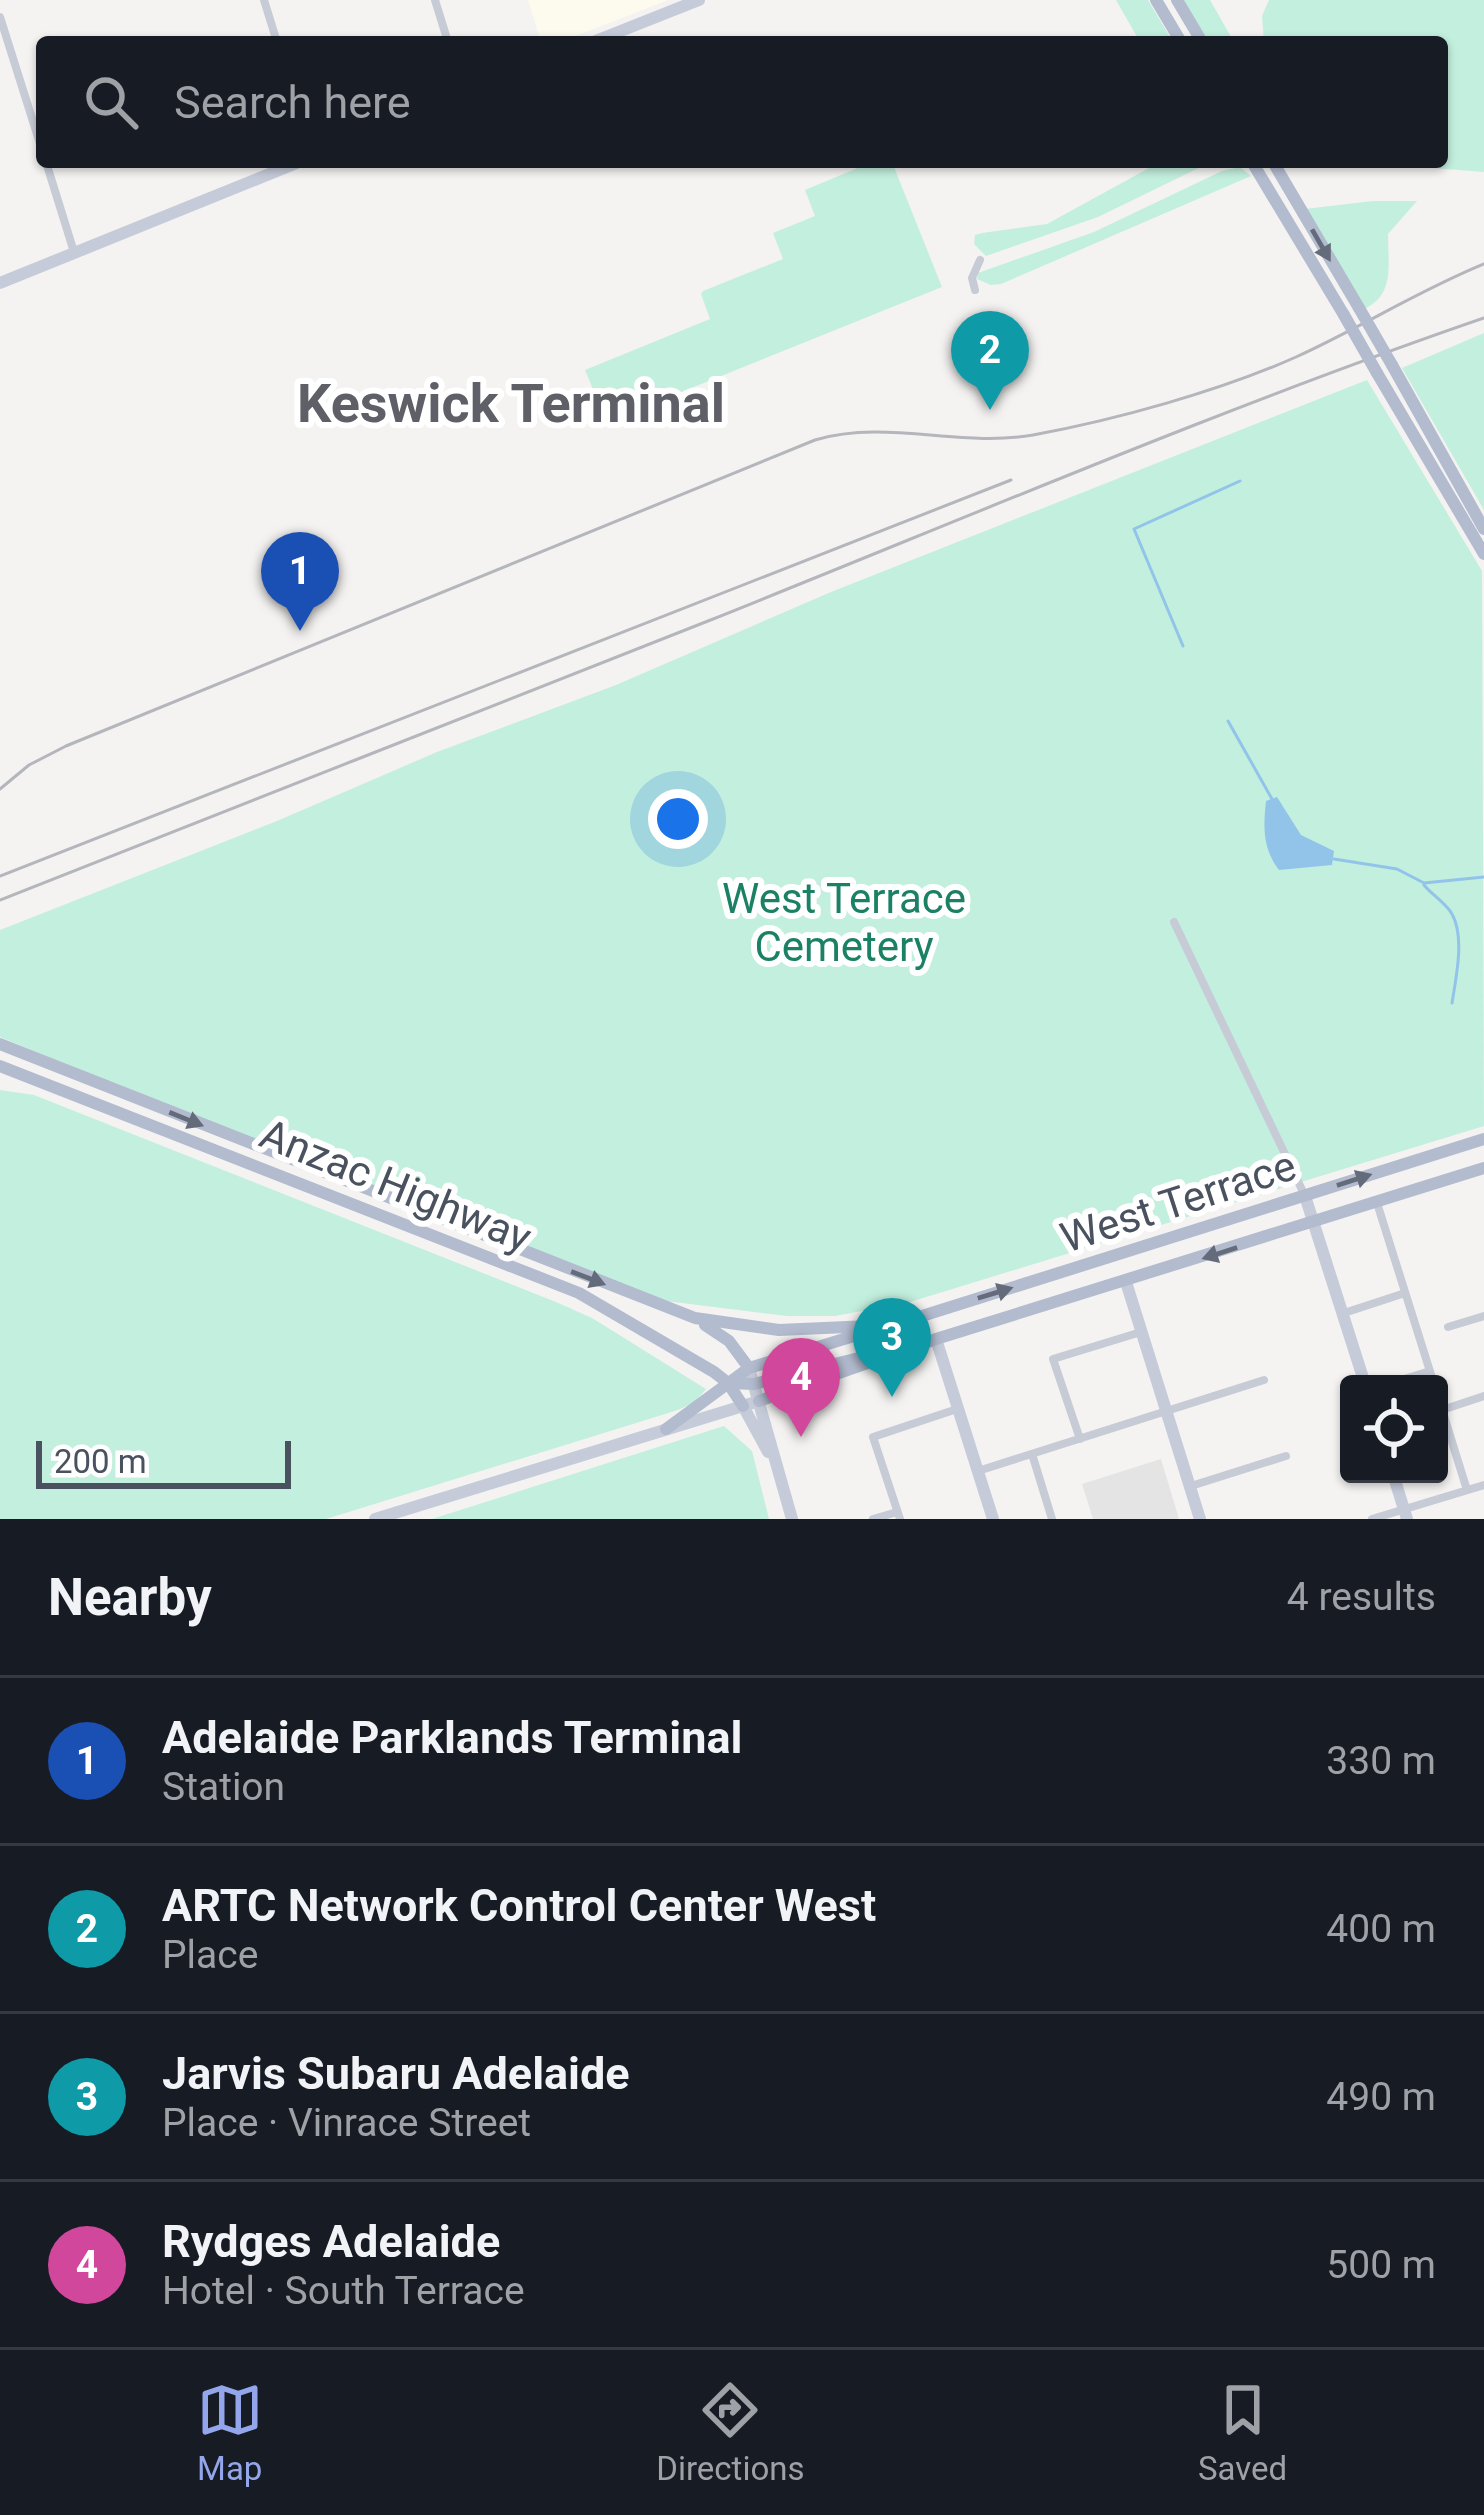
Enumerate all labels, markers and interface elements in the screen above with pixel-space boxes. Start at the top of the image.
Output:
search box [36,36,1448,168]
icon: search [78,69,144,135]
text: Search here [174,76,411,129]
one-way arrow [1310,228,1331,262]
pin: 2 [951,311,1029,410]
district label: Keswick Terminal [297,372,725,435]
pin: 1 [261,532,339,631]
your location [648,789,708,849]
park label: West Terrace Cemetery [722,874,966,971]
street label: Anzac Highway [253,1109,538,1262]
one-way arrow [169,1110,205,1129]
street label: West Terrace [1055,1140,1302,1262]
one-way arrow [1336,1170,1372,1189]
one-way arrow [1201,1244,1238,1263]
one-way arrow [571,1269,607,1288]
one-way arrow [977,1283,1014,1301]
pin: 3 [853,1298,931,1397]
pin: 4 [762,1338,840,1437]
map controls [1340,1375,1448,1483]
button: locate [1340,1375,1448,1483]
scale bar [36,1435,291,1488]
text: 200 m [54,1442,147,1481]
text: Nearby [48,1568,212,1627]
text: 4 results [1287,1574,1436,1620]
text: Adelaide Parklands Terminal [162,1711,742,1764]
text: 1 [76,1738,98,1784]
text: 330 m [1326,1738,1436,1784]
text: Station [162,1764,285,1810]
text: ARTC Network Control Center West [162,1879,876,1932]
text: 2 [76,1906,98,1952]
text: 400 m [1326,1906,1436,1952]
text: Place [162,1932,258,1978]
text: Jarvis Subaru Adelaide [162,2047,630,2100]
text: 3 [76,2074,98,2120]
text: 490 m [1326,2074,1436,2120]
text: Place · Vinrace Street [162,2100,531,2146]
text: Rydges Adelaide [162,2215,500,2268]
text: 4 [76,2242,98,2288]
text: 500 m [1326,2242,1436,2288]
text: Hotel · South Terrace [162,2268,525,2314]
tab: Map [197,2377,263,2488]
tab: Directions [656,2377,805,2488]
tab: Saved [1198,2377,1287,2488]

